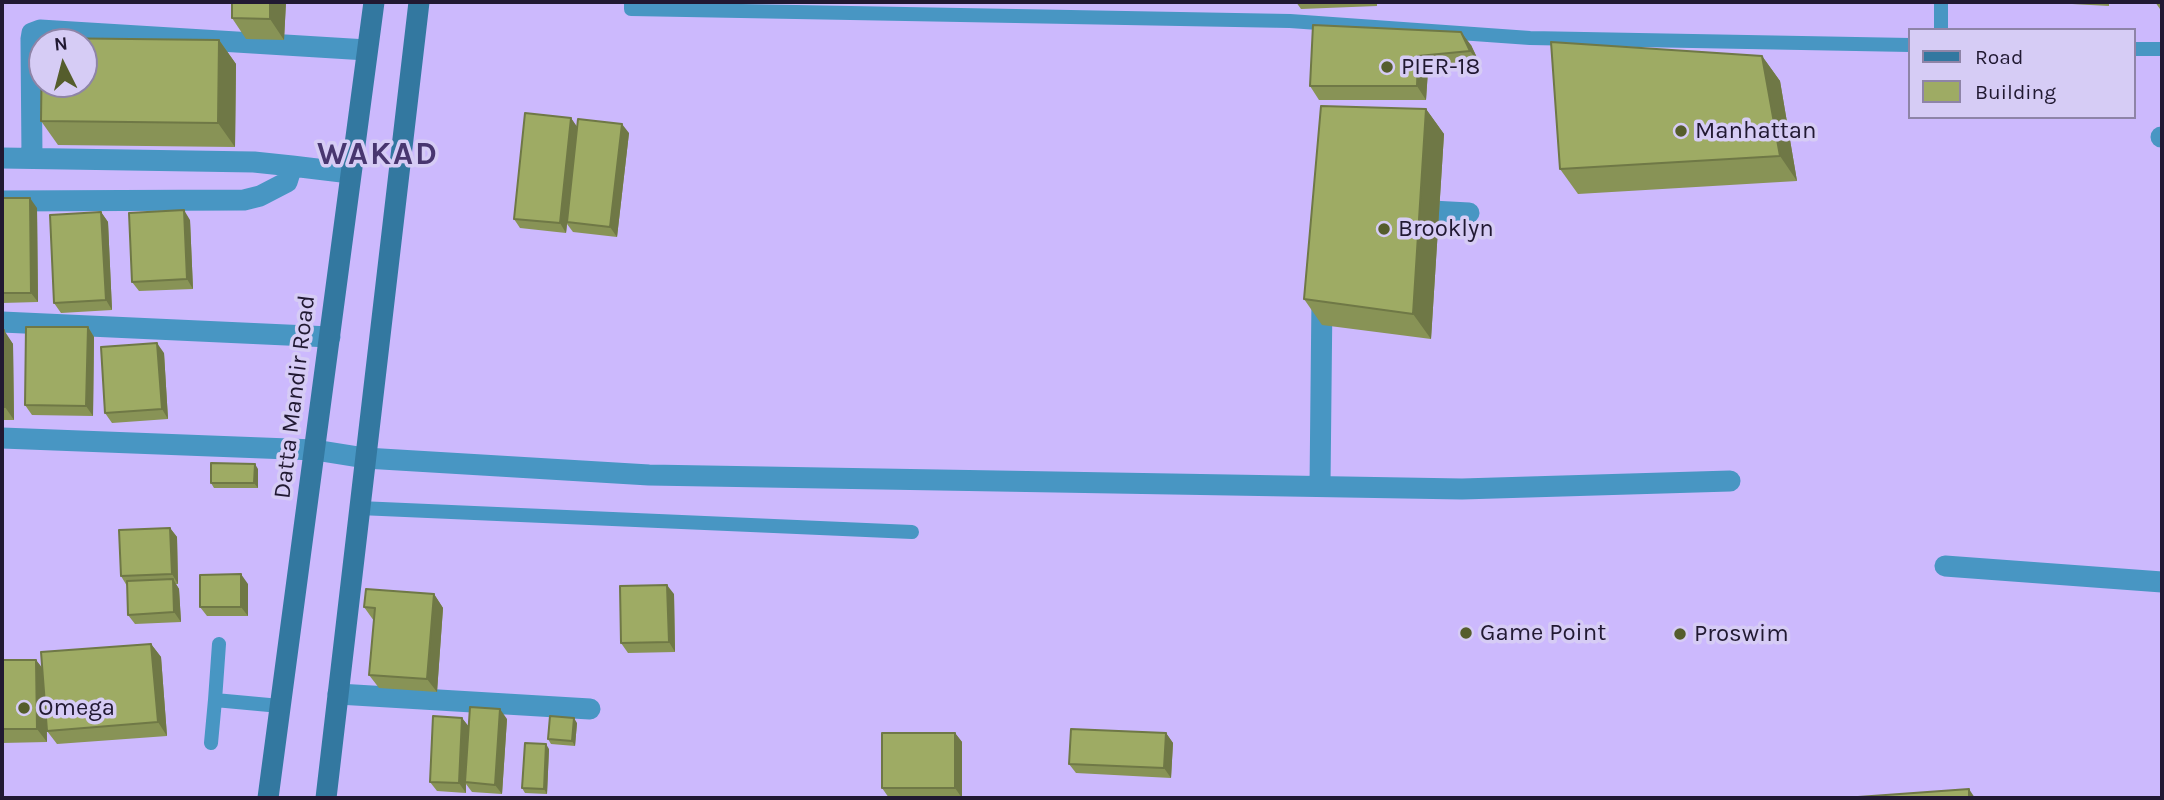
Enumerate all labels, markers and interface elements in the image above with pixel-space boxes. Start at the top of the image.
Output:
north arrow [28,28,98,98]
legend [1909,28,2136,119]
text: N [53,32,69,56]
text: Road [1975,45,2023,69]
place label: PIER-18 [1401,53,1480,81]
marker: PIER-18 [1379,59,1395,75]
text: Building [1975,80,2056,104]
place label: Manhattan [1695,117,1816,145]
marker: Manhattan [1673,123,1689,139]
district label: WAKAD [318,136,438,174]
place label: Brooklyn [1398,215,1494,243]
marker: Brooklyn [1376,221,1392,237]
street label: Datta Mandir Road [268,293,322,501]
place label: Game Point [1480,619,1606,647]
place label: Proswim [1694,620,1789,648]
marker: Game Point [1458,625,1474,641]
marker: Proswim [1672,626,1688,642]
place label: Omega [38,694,115,722]
marker: Omega [16,700,32,716]

